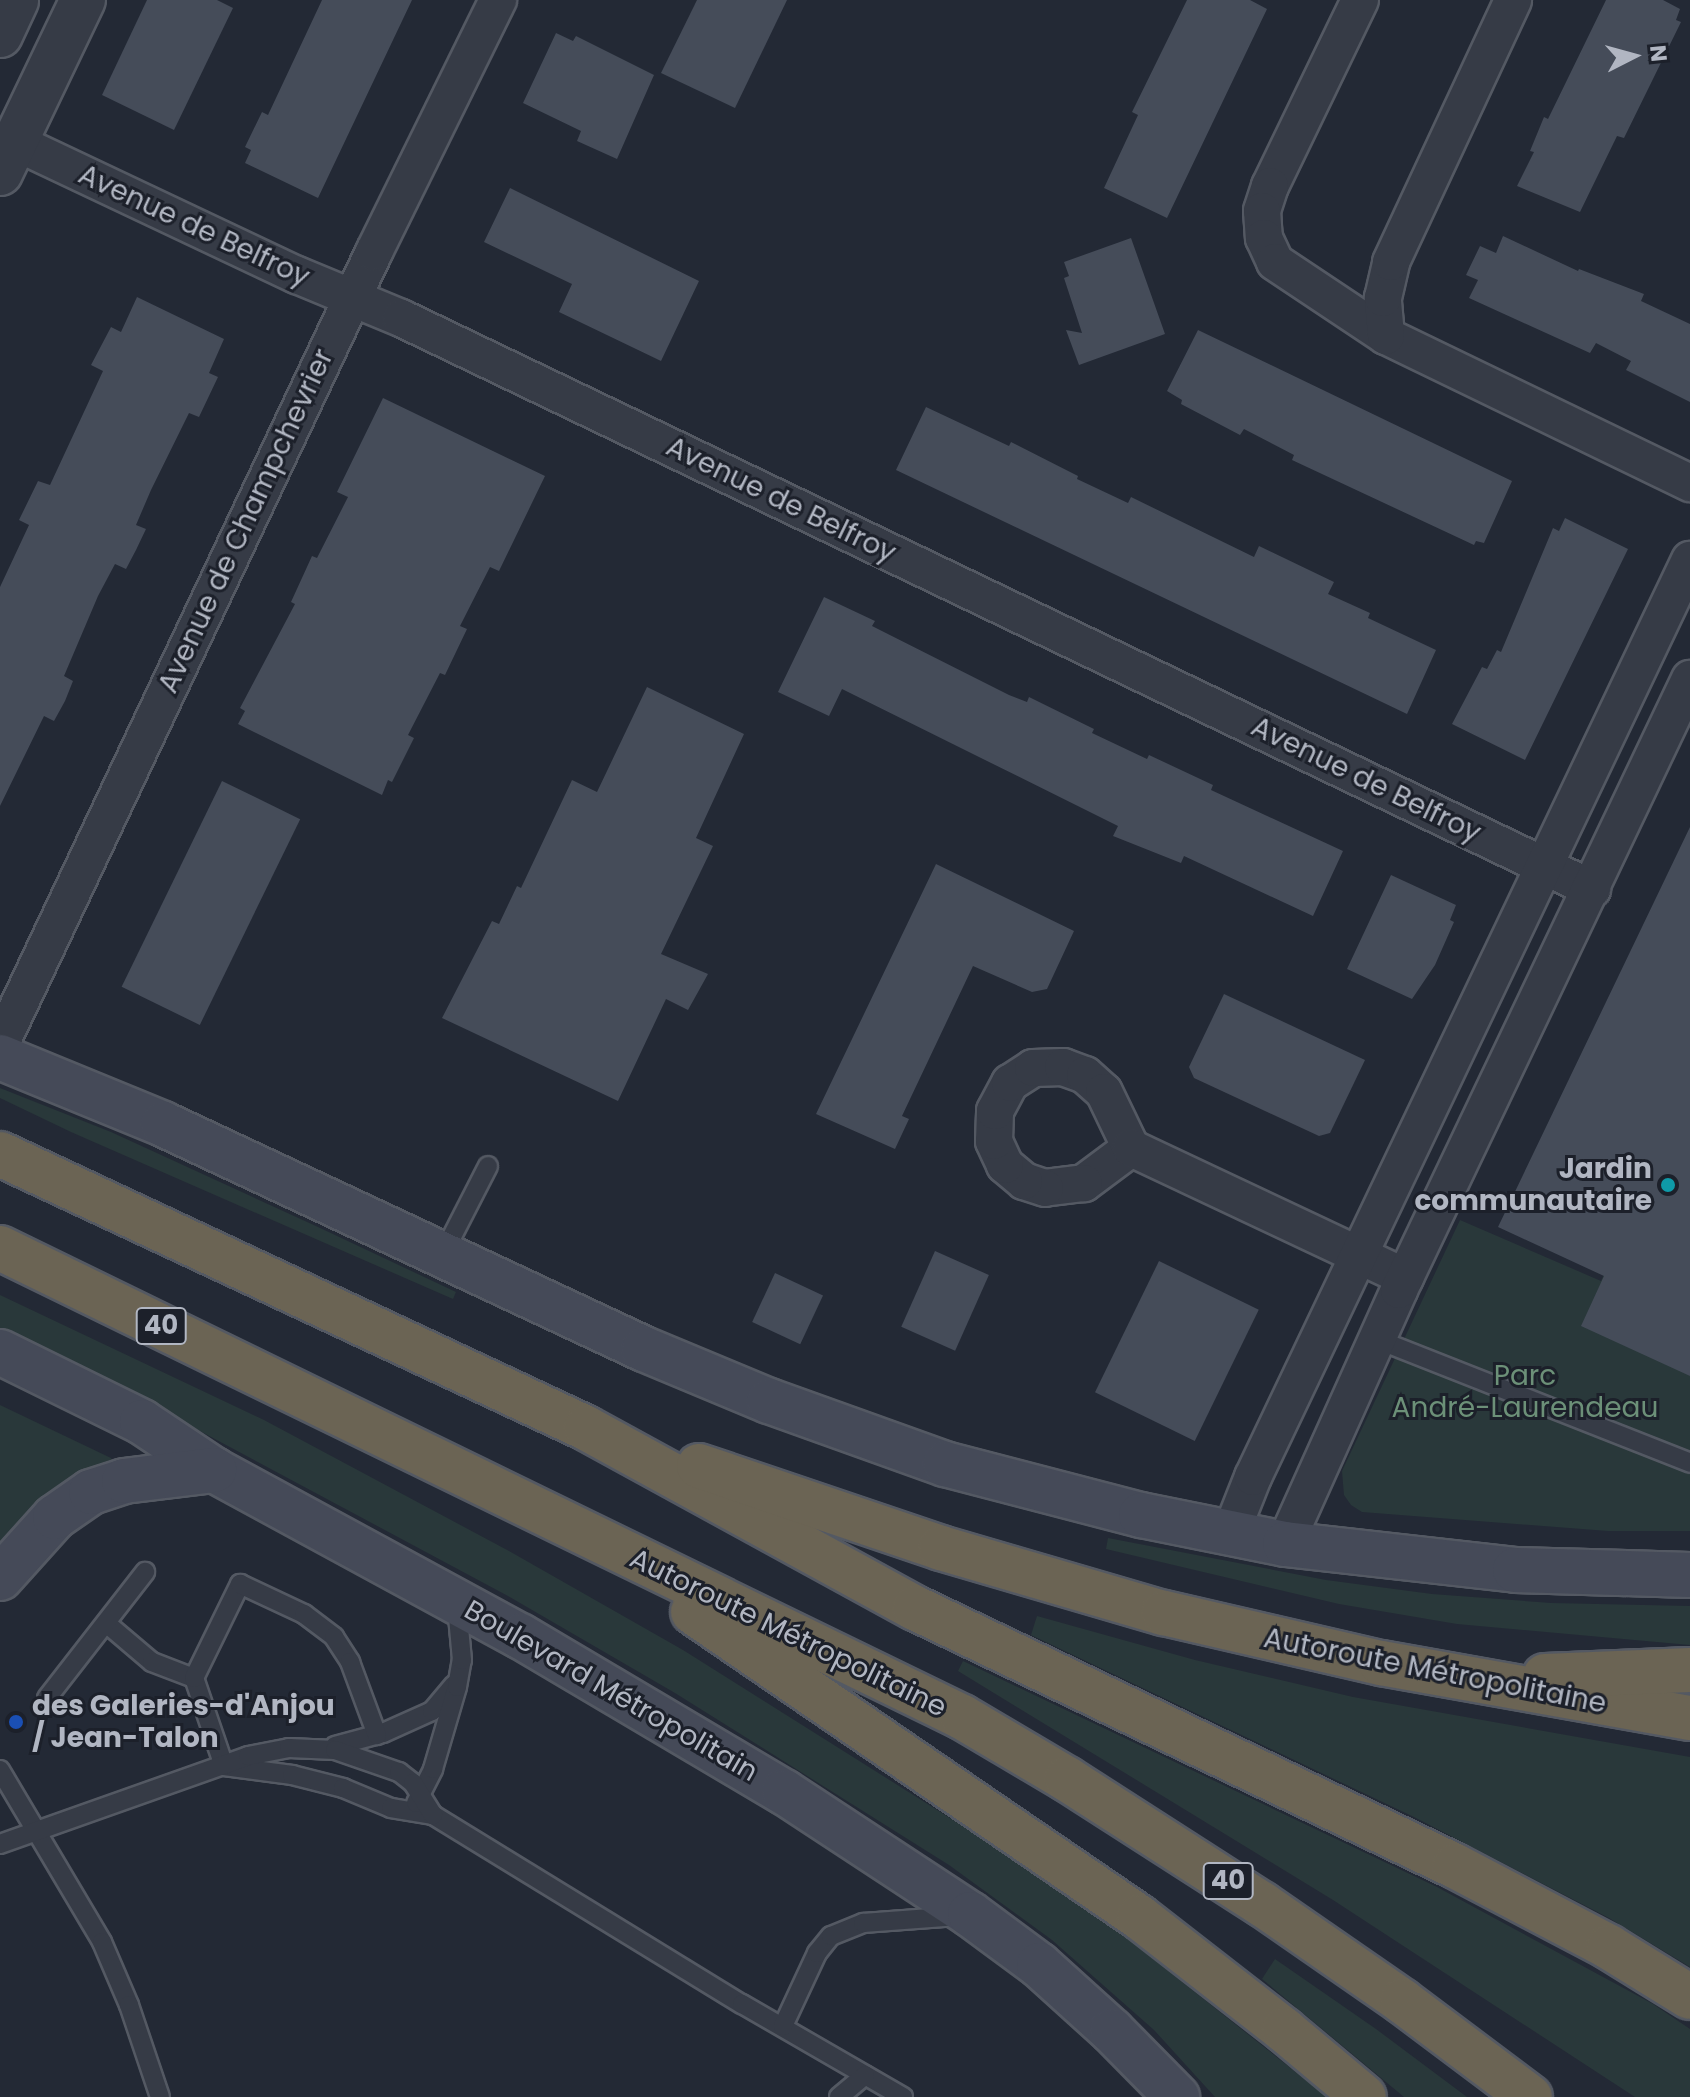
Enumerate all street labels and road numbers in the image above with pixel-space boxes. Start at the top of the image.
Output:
street label: Avenue de Belfroy [73,158,315,294]
street label: Avenue de Champchevrier [151,344,341,698]
street label: Avenue de Belfroy [661,430,901,570]
street label: Avenue de Belfroy [1246,710,1486,850]
road number: 40 [135,1304,187,1348]
street label: Autoroute Métropolitaine [624,1542,952,1724]
street label: Boulevard Métropolitain [458,1593,764,1789]
street label: Autoroute Métropolitaine [1261,1621,1609,1721]
road number: 40 [1202,1859,1254,1903]

